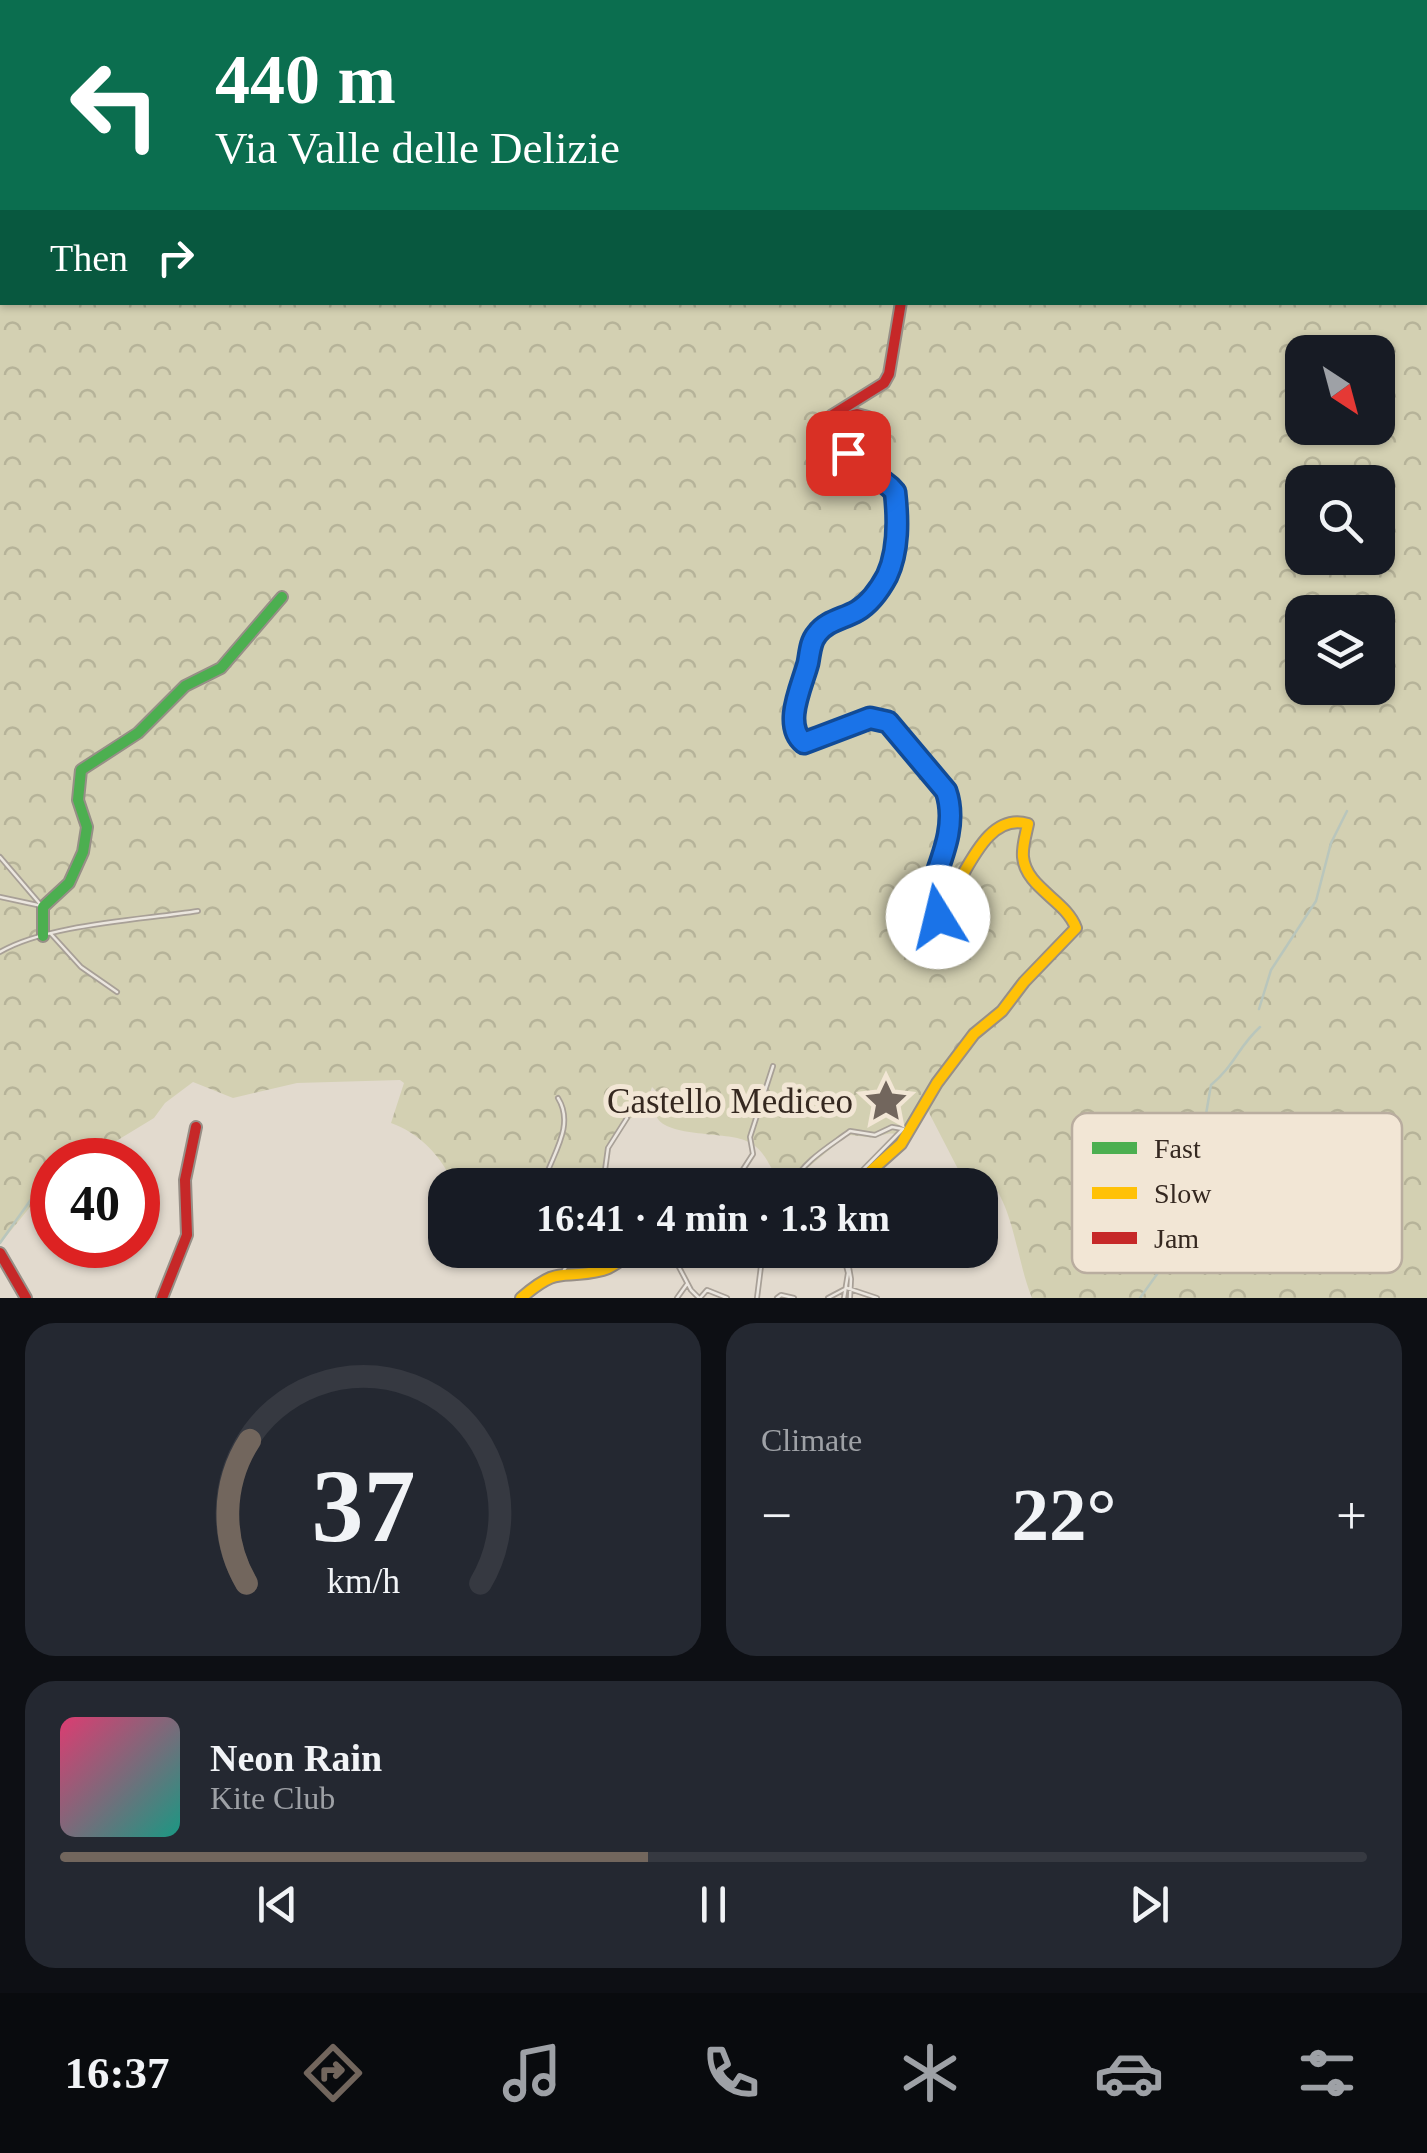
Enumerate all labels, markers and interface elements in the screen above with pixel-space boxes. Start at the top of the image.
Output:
icon: left [50,40,180,170]
text: 440 m [215,41,396,118]
text: Via Valle delle Delizie [215,123,620,173]
icon: right [148,230,203,285]
text: Then [50,237,128,279]
north arrow [1285,335,1395,445]
map controls [1285,335,1395,705]
pin [806,411,891,496]
icon: arrive [821,426,876,481]
button: search [1285,465,1395,575]
button: layers [1285,595,1395,705]
position arrow [886,865,990,969]
place icon: Castello Mediceo [862,1077,910,1125]
place label: Castello Mediceo [607,1082,853,1121]
legend [1072,1113,1402,1273]
text: Fast [1154,1133,1201,1164]
speed limit sign: 40 [30,1138,160,1268]
text: Slow [1154,1178,1212,1209]
text: 16:41 · 4 min · 1.3 km [536,1197,890,1239]
text: Jam [1154,1223,1199,1254]
text: Climate [761,1422,862,1458]
text: 37 [311,1448,415,1563]
text: 22° [1012,1473,1117,1556]
text: − [761,1485,792,1546]
text: + [1336,1485,1367,1546]
text: km/h [326,1561,400,1601]
text: Neon Rain [210,1737,382,1779]
text: Kite Club [210,1780,335,1816]
icon: previous [250,1877,305,1932]
icon: pause [686,1877,741,1932]
icon: next [1122,1877,1177,1932]
icon: directions [298,2038,368,2108]
icon: music [497,2038,567,2108]
icon: phone [696,2038,766,2108]
icon: climate [895,2038,965,2108]
icon: car [1094,2038,1164,2108]
icon: filters [1292,2038,1362,2108]
text: 16:37 [64,2048,169,2098]

